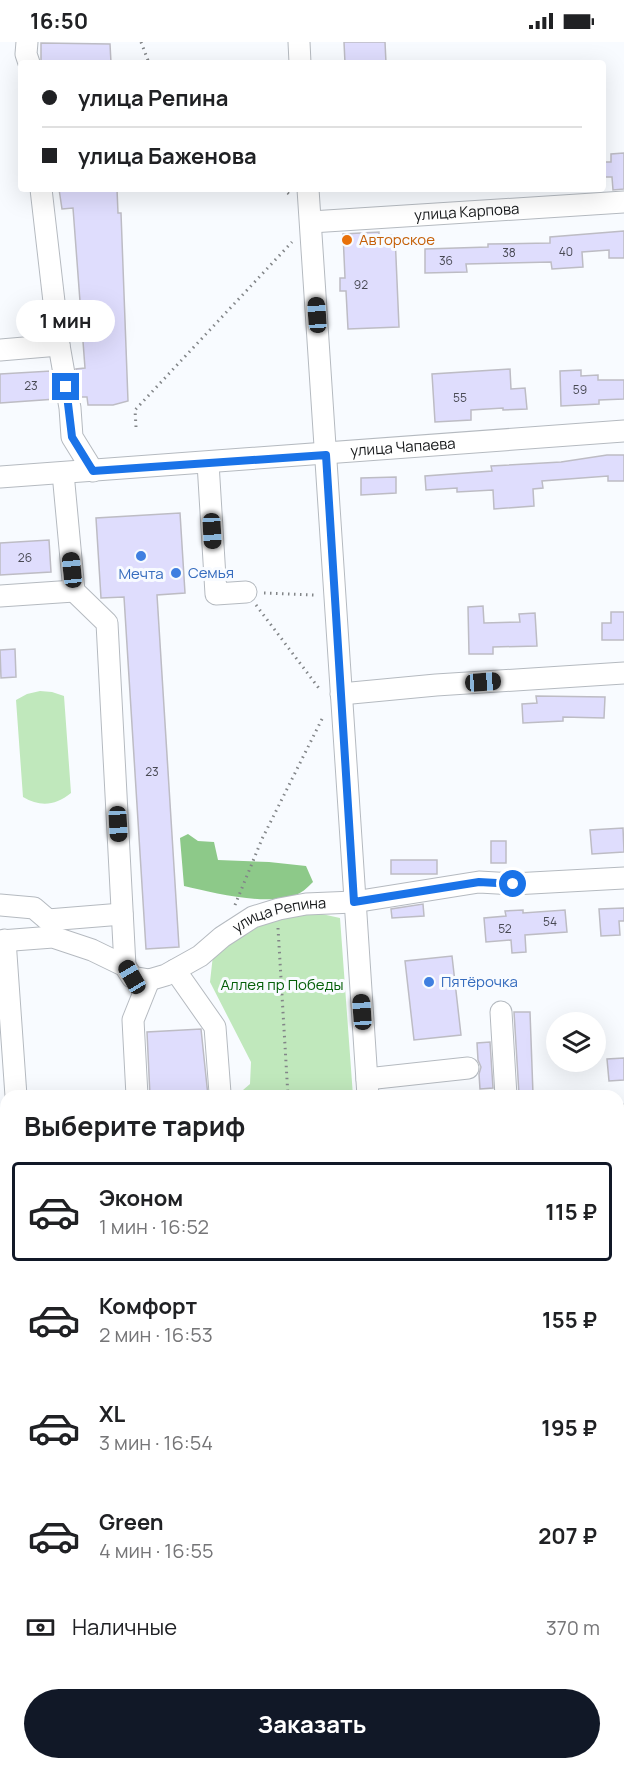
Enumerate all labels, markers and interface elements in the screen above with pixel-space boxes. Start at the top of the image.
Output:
text: 16:50 [30,6,88,36]
text: улица Репина [78,83,228,113]
text: улица Баженова [78,141,257,171]
street label: улица Карпова [413,198,520,225]
place label: Авторское [359,229,435,250]
marker: Авторское [340,233,354,247]
house number: 40 [559,243,573,260]
house number: 38 [502,244,516,261]
house number: 36 [439,252,453,269]
house number: 92 [354,276,368,293]
car [307,296,327,334]
callout: 1 мин [16,300,116,342]
text: 1 мин [40,307,91,334]
route end [52,373,79,400]
house number: 23 [24,377,38,394]
house number: 59 [573,381,587,398]
house number: 55 [453,389,467,406]
street label: улица Чапаева [349,432,456,461]
car [202,513,222,549]
house number: 26 [18,549,32,566]
marker: Мечта [134,549,148,563]
car [61,551,83,589]
place label: Семья [188,562,234,583]
place label: Мечта [118,563,164,584]
marker: Семья [169,566,183,580]
car [464,672,502,692]
house number: 23 [145,763,159,780]
car [108,806,128,842]
route start [499,870,526,897]
street label: улица Репина [228,892,327,938]
house number: 54 [543,913,557,930]
house number: 52 [498,920,512,937]
car [115,957,149,997]
place label: Пятёрочка [441,971,518,992]
park label: Аллея пр Победы [221,974,343,995]
marker: Пятёрочка [422,975,436,989]
car [352,993,372,1031]
map controls [546,1012,606,1072]
button: layers [546,1012,606,1072]
text: Выберите тариф [24,1107,245,1144]
text: Эконом [99,1183,183,1213]
icon: car [27,1185,81,1239]
text: 115 ₽ [545,1197,597,1227]
text: 1 мин · 16:52 [99,1213,209,1240]
text: Комфорт [99,1291,197,1321]
icon: car [27,1293,81,1347]
text: 155 ₽ [542,1305,597,1335]
text: 2 мин · 16:53 [99,1321,213,1348]
text: XL [99,1399,125,1429]
icon: car [27,1401,81,1455]
text: 195 ₽ [541,1413,597,1443]
text: 3 мин · 16:54 [99,1429,213,1456]
text: Green [99,1507,164,1537]
icon: car [27,1509,81,1563]
text: 207 ₽ [538,1521,597,1551]
text: 4 мин · 16:55 [99,1537,214,1564]
icon: cash [24,1611,57,1644]
text: Наличные [72,1612,177,1642]
text: 370 m [546,1614,600,1641]
button: Заказать [24,1689,600,1758]

